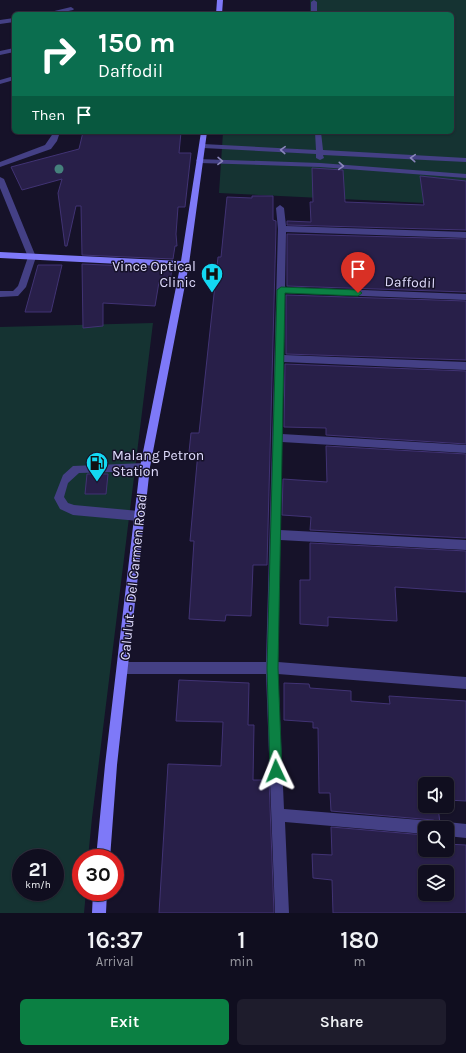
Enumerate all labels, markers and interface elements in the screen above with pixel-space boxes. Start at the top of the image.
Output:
text: 150 m [98,26,176,59]
icon: right [32,28,84,80]
text: Daffodil [98,60,163,82]
icon: arrive [73,104,95,126]
text: Then [32,106,65,124]
one-way arrow [280,145,286,154]
one-way arrow [410,154,416,163]
one-way arrow [217,157,223,165]
one-way arrow [338,162,344,171]
pin [341,252,375,293]
place label: Vince Optical Clinic [112,258,196,291]
icon: arrive [347,258,369,280]
hospital icon: Vince Optical Clinic [199,261,225,294]
street label: Daffodil [384,273,436,292]
place label: Malang Petron Station [112,447,204,480]
fuel station icon: Malang Petron Station [84,450,110,483]
street label: Calulut - Del Carmen Road [116,493,151,661]
position arrow [255,750,297,792]
map controls [418,777,454,901]
button: sound [418,777,454,813]
button: search [418,821,454,857]
speed limit sign: 30 [72,849,124,901]
text: 21 [28,858,48,881]
button: layers [418,865,454,901]
text: km/h [25,879,51,891]
text: 16:37 [87,926,142,954]
text: 1 [237,926,246,954]
text: 180 [340,926,379,954]
text: Arrival [96,954,134,969]
text: min [229,954,253,969]
text: m [354,954,366,969]
button: Exit [20,999,229,1045]
button: Share [237,999,446,1045]

